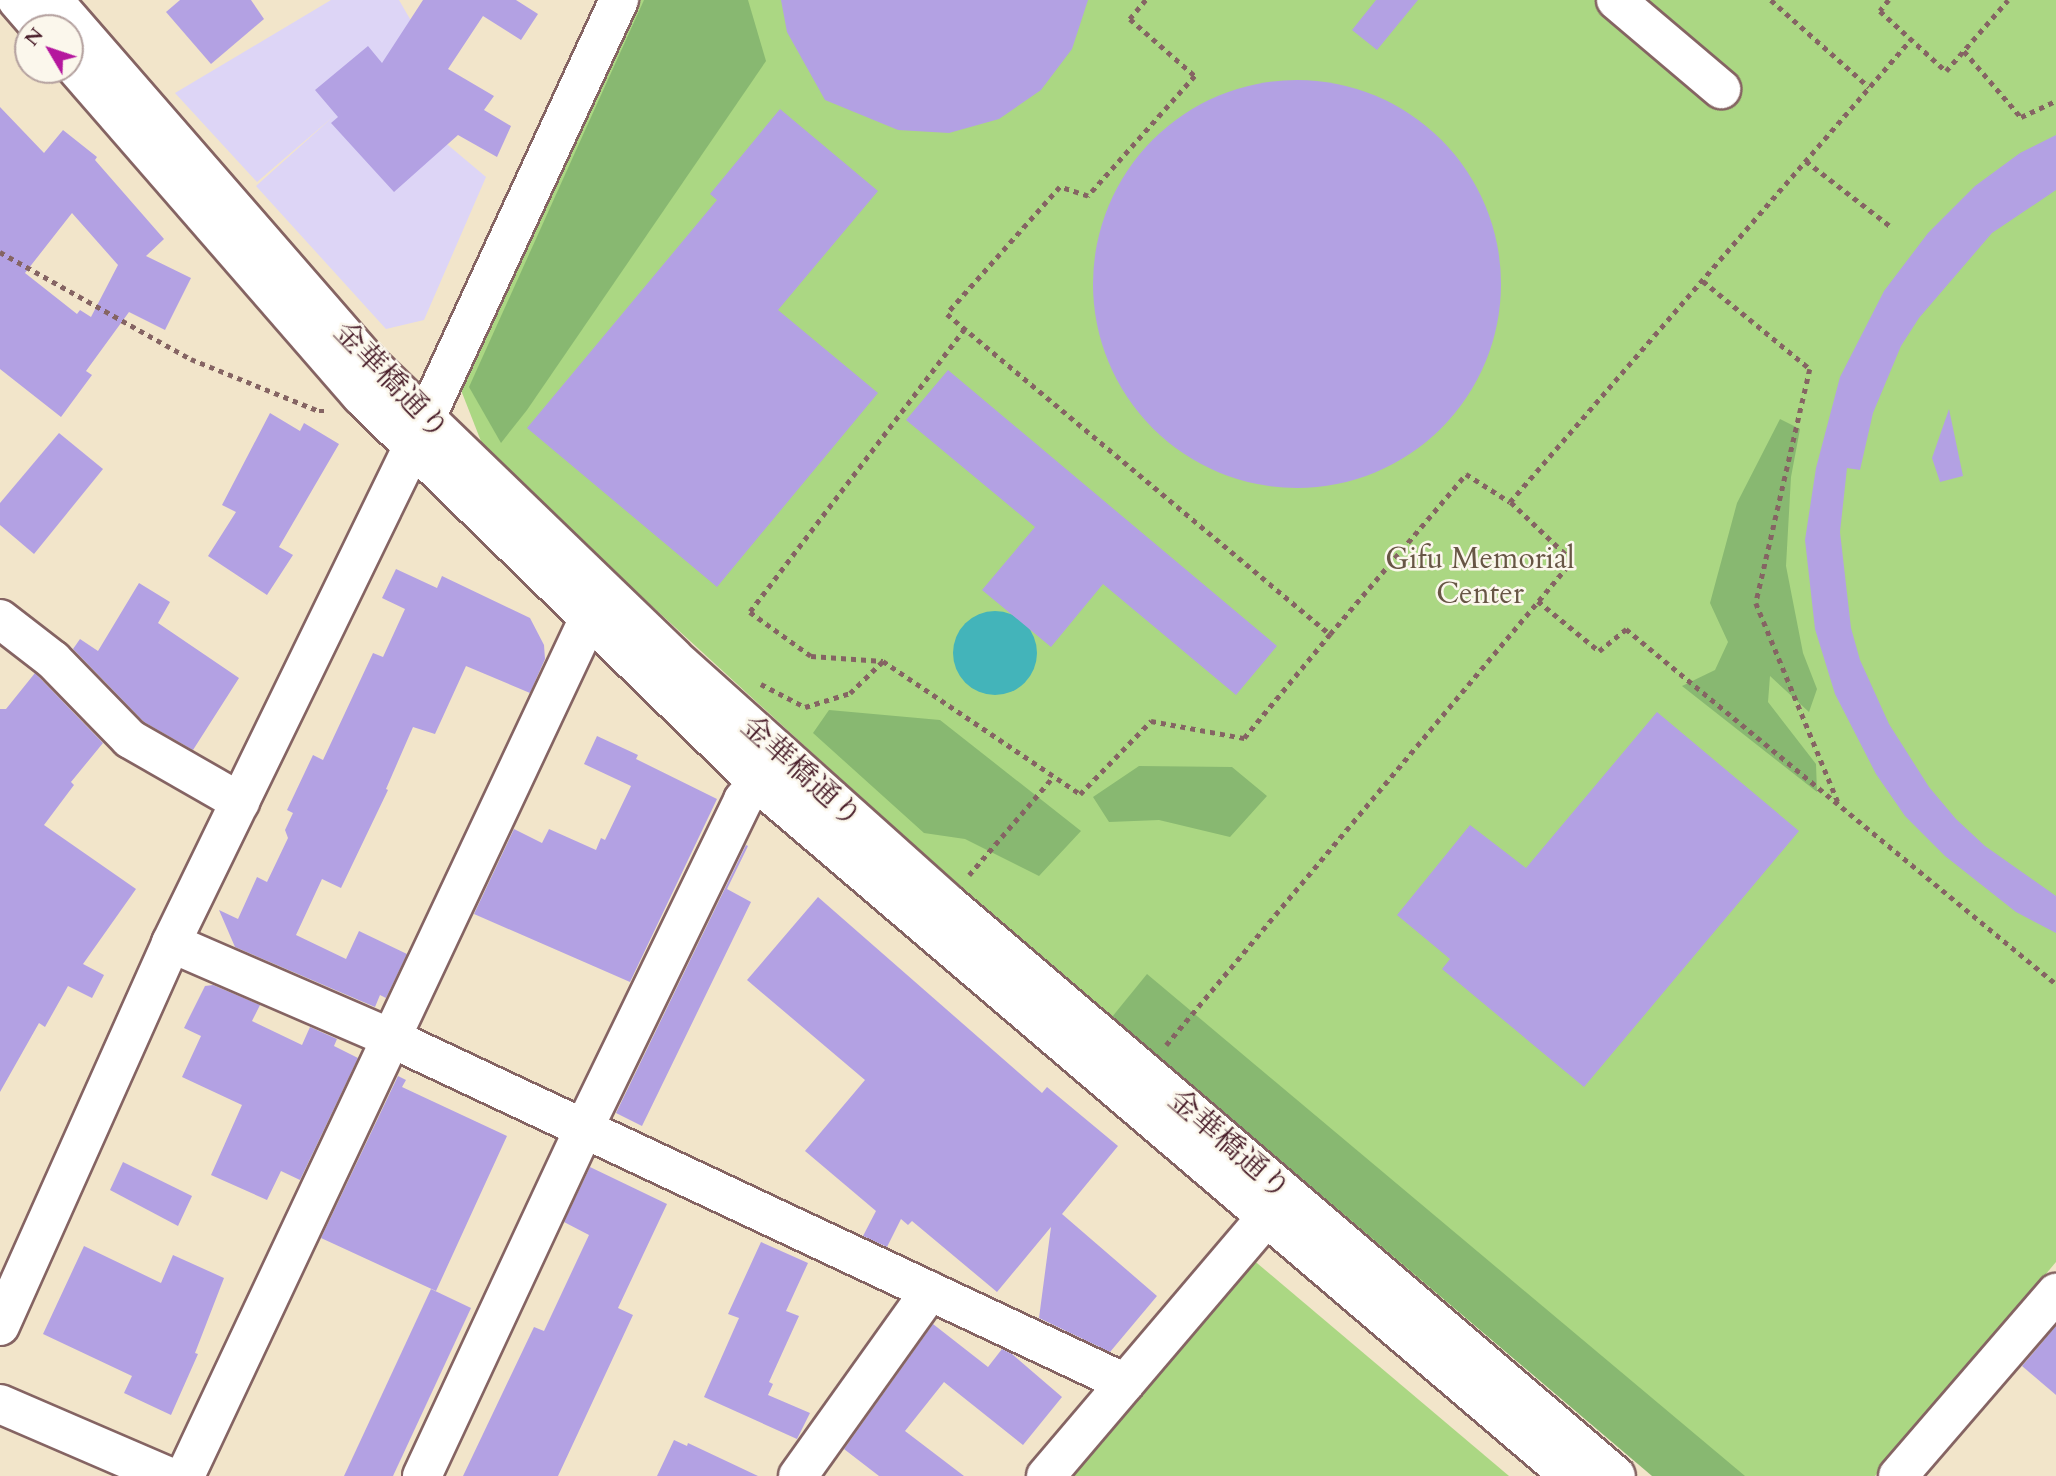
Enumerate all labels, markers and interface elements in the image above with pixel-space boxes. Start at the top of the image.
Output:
north arrow [14,14,84,84]
text: N [19,22,50,52]
street label: 金華橋通り [326,315,456,447]
park label: Gifu Memorial Center [1385,541,1575,612]
street label: 金華橋通り [733,708,869,836]
street label: 金華橋通り [1161,1082,1297,1208]

